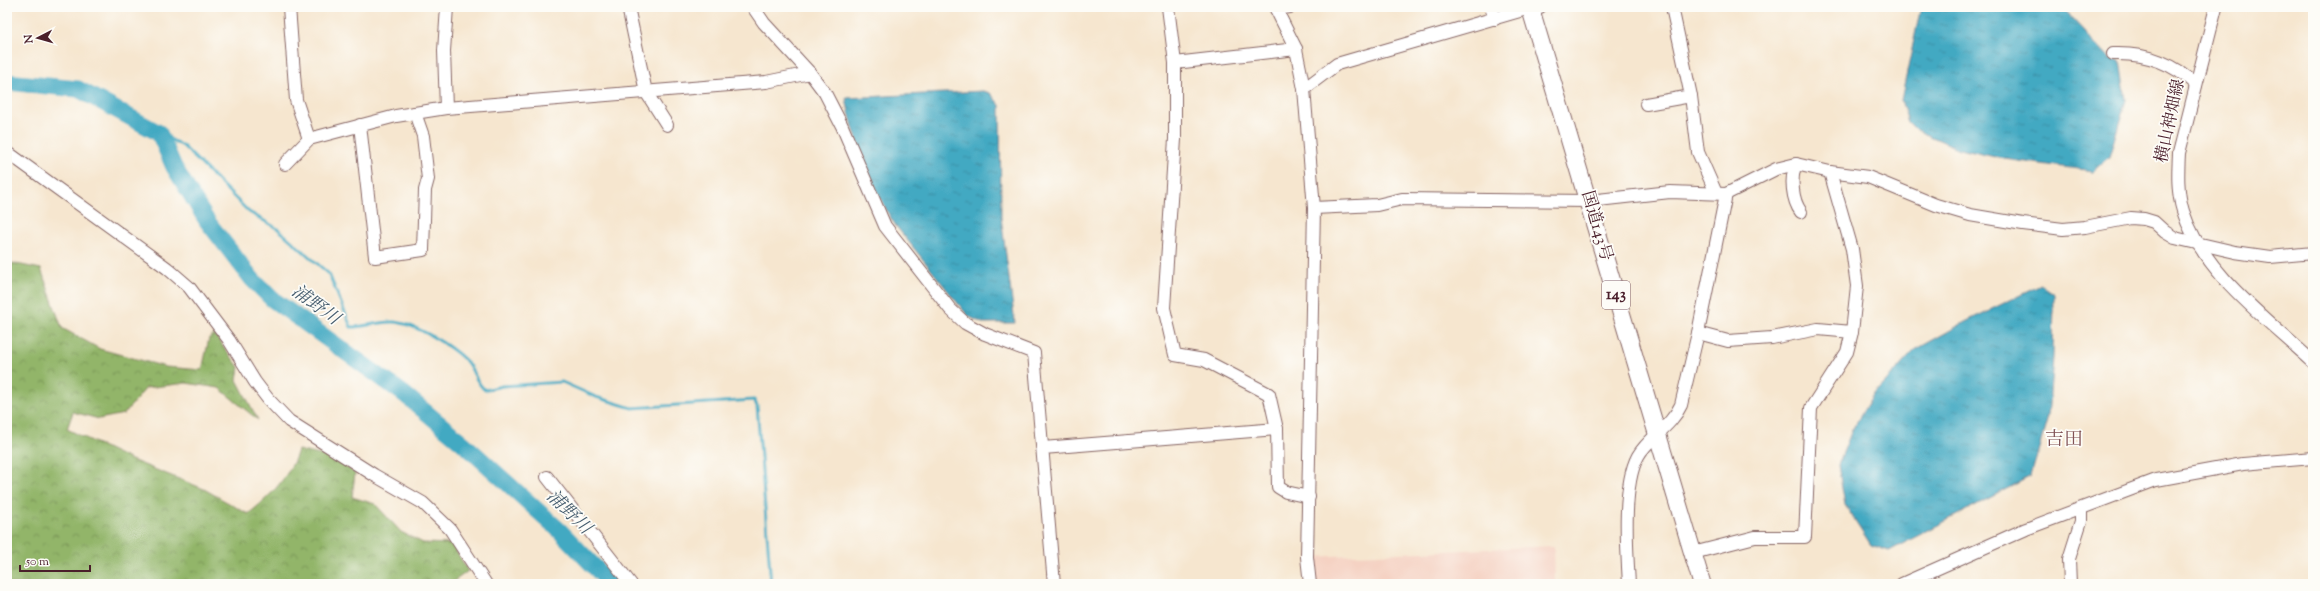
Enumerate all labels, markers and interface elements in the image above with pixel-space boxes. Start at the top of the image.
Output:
north arrow [18,18,58,58]
text: N [21,34,38,45]
street label: 横山神畑線 [2150,77,2192,165]
street label: 国道143号 [1575,188,1617,264]
water label: 浦野川 [286,280,346,334]
road number: 143 [1602,281,1630,309]
district label: 吉田 [2045,427,2083,454]
water label: 浦野川 [540,485,598,542]
scale bar [20,547,90,573]
text: 50 m [25,553,49,571]

